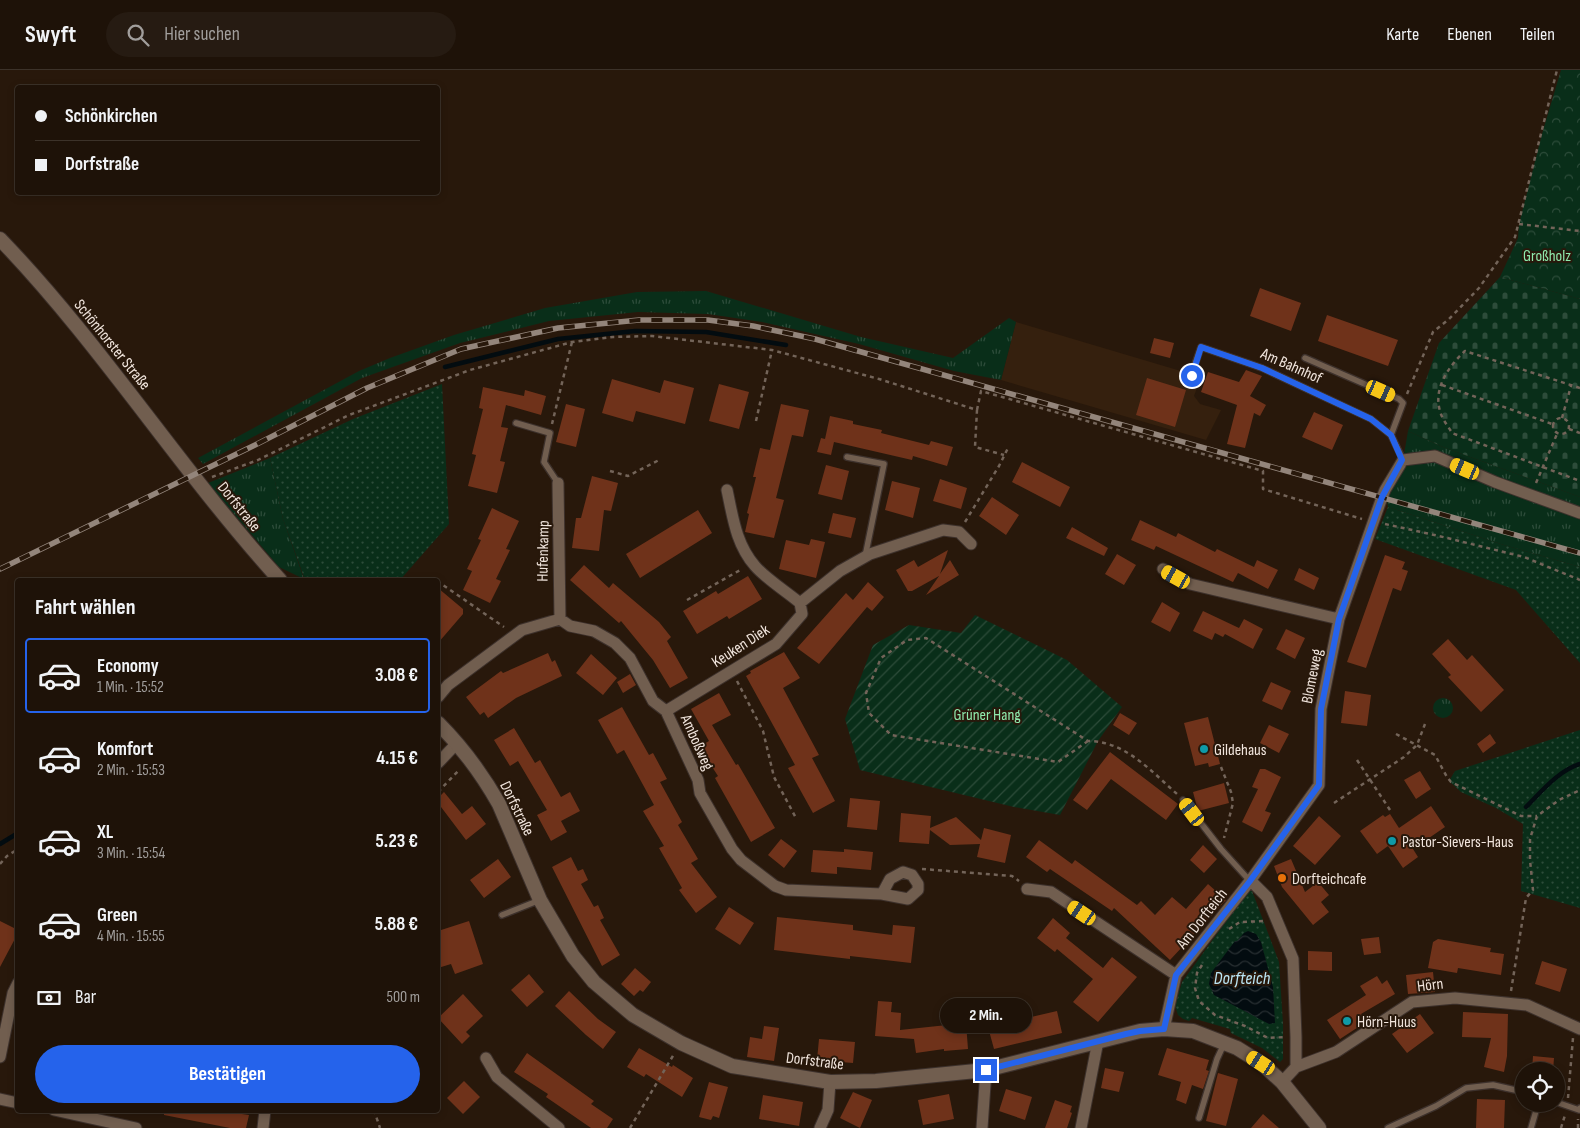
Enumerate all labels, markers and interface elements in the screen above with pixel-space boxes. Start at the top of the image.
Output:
search box [106,12,456,57]
text: Swyft [25,20,76,49]
icon: search [124,21,152,49]
text: Hier suchen [164,23,240,46]
text: Karte [1386,24,1419,45]
text: Ebenen [1447,24,1492,45]
text: Teilen [1520,24,1555,45]
text: Schönkirchen [65,105,157,128]
text: Dorfstraße [65,153,139,176]
park label: Großholz [1523,247,1571,266]
street label: Schönhorster Straße [70,296,154,394]
street label: Am Bahnhof [1257,344,1325,388]
route start [1181,365,1203,387]
car [1364,378,1397,404]
car [1448,456,1481,482]
street label: Dorfstraße [213,478,265,536]
street label: Hufenkamp [533,520,554,582]
car [1159,563,1192,591]
text: Fahrt wählen [35,594,136,621]
street label: Keuken Diek [708,621,773,672]
street label: Blomeweg [1298,647,1327,705]
icon: car [37,653,82,698]
text: Economy [97,655,159,678]
text: 3.08 € [375,664,418,687]
text: 1 Min. · 15:52 [97,678,164,697]
park label: Grüner Hang [953,706,1021,725]
street label: Amboßweg [676,711,717,773]
icon: car [37,736,82,781]
text: Komfort [97,738,153,761]
place label: Gildehaus [1214,741,1267,760]
marker: Gildehaus [1198,743,1210,755]
text: 4.15 € [376,747,418,770]
text: 2 Min. · 15:53 [97,761,165,780]
street label: Dorfstraße [495,778,538,839]
car [1176,796,1207,828]
icon: car [37,819,82,864]
text: XL [97,821,113,844]
text: 5.23 € [375,830,418,853]
place label: Pastor-Sievers-Haus [1402,833,1514,852]
marker: Pastor-Sievers-Haus [1386,835,1398,847]
text: 3 Min. · 15:54 [97,844,165,863]
place label: Dorfteichcafe [1292,870,1366,889]
marker: Dorfteichcafe [1276,872,1288,884]
street label: Am Dorfteich [1172,885,1232,954]
car [1065,898,1098,928]
icon: car [37,902,82,947]
text: Green [97,904,137,927]
text: 5.88 € [375,913,418,936]
text: 4 Min. · 15:55 [97,927,165,946]
water label: Dorfteich [1214,968,1271,989]
street label: Hörn [1416,974,1444,997]
icon: cash [35,984,63,1012]
text: Bar [75,986,96,1009]
text: 500 m [386,988,420,1007]
callout: 2 Min. [940,998,1032,1032]
text: 2 Min. [969,1006,1003,1025]
place label: Hörn-Huus [1357,1013,1417,1032]
marker: Hörn-Huus [1341,1015,1353,1027]
button: Bestätigen [35,1045,420,1103]
street label: Dorfstraße [785,1049,845,1074]
car [1244,1049,1277,1077]
route end [975,1059,997,1081]
map controls [1515,1062,1565,1112]
button: locate [1515,1062,1565,1112]

